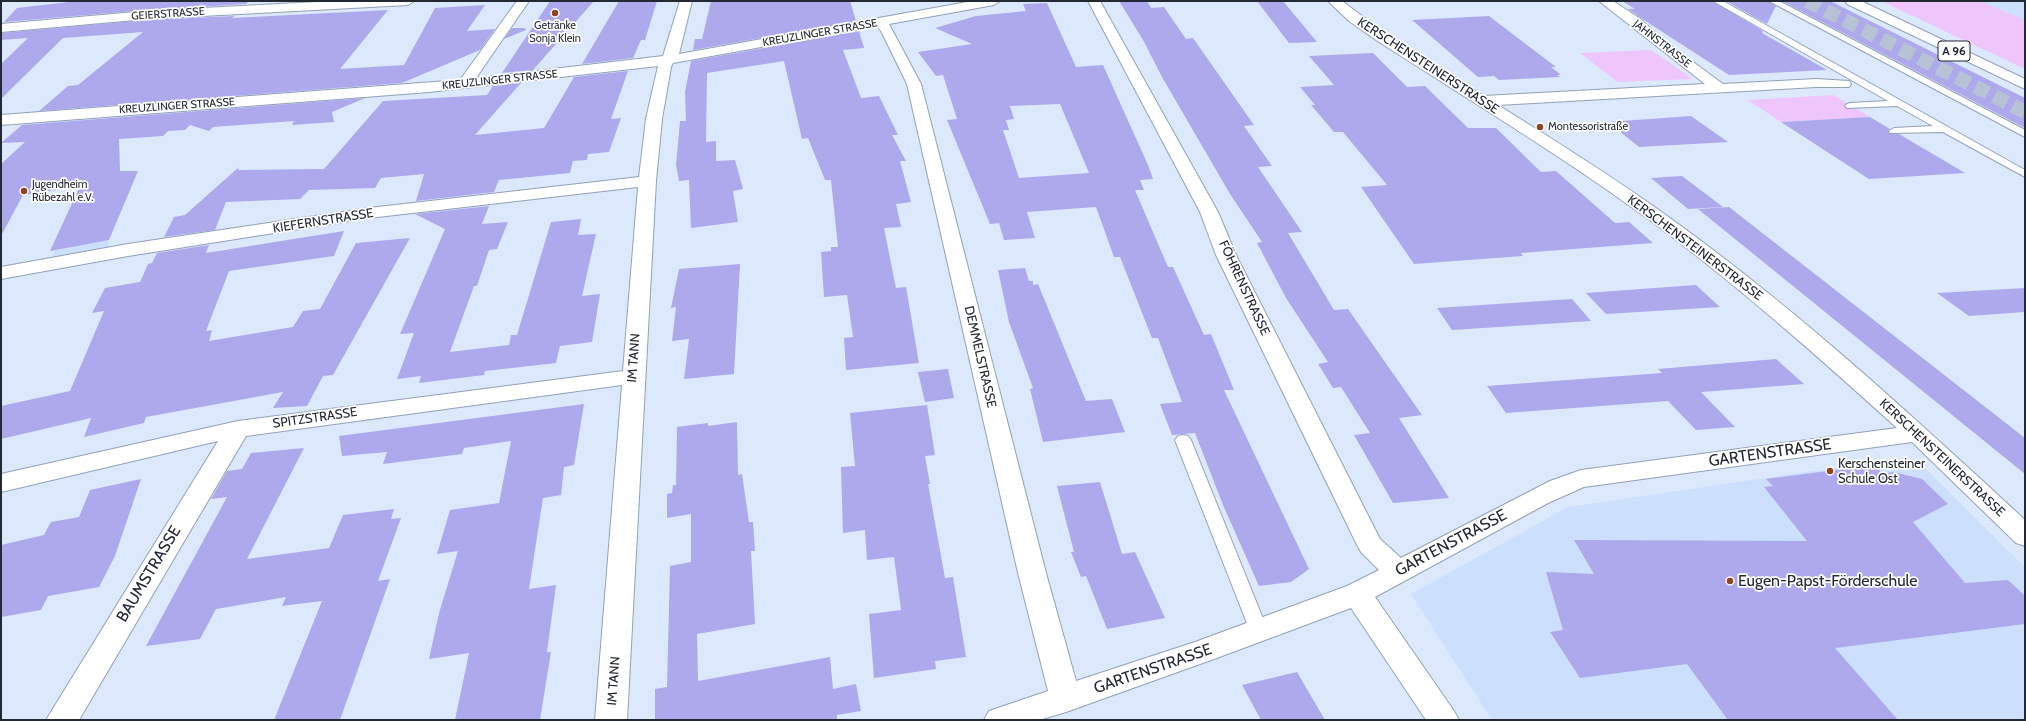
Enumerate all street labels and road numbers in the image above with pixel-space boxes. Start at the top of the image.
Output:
street label: GEIERSTRASSE [131,5,205,23]
street label: KERSCHENSTEINERSTRASSE [1354,14,1502,118]
street label: KREUZLINGER STRASSE [762,16,878,50]
street label: JAHNSTRASSE [1630,17,1694,71]
road number: A 96 [1938,41,1970,61]
street label: KREUZLINGER STRASSE [442,67,558,93]
street label: KREUZLINGER STRASSE [119,95,235,117]
street label: KERSCHENSTEINERSTRASSE [1624,192,1766,304]
street label: KIEFERNSTRASSE [272,205,374,237]
street label: FÖHRENSTRASSE [1215,238,1273,338]
street label: DEMMELSTRASSE [961,304,999,410]
street label: IM TANN [625,333,643,383]
street label: KERSCHENSTEINERSTRASSE [1876,396,2008,520]
street label: SPITZSTRASSE [272,404,358,432]
street label: GARTENSTRASSE [1707,435,1833,471]
street label: GARTENSTRASSE [1392,506,1510,580]
street label: BAUMSTRASSE [113,523,185,625]
street label: GARTENSTRASSE [1091,640,1215,698]
street label: IM TANN [605,656,623,706]

